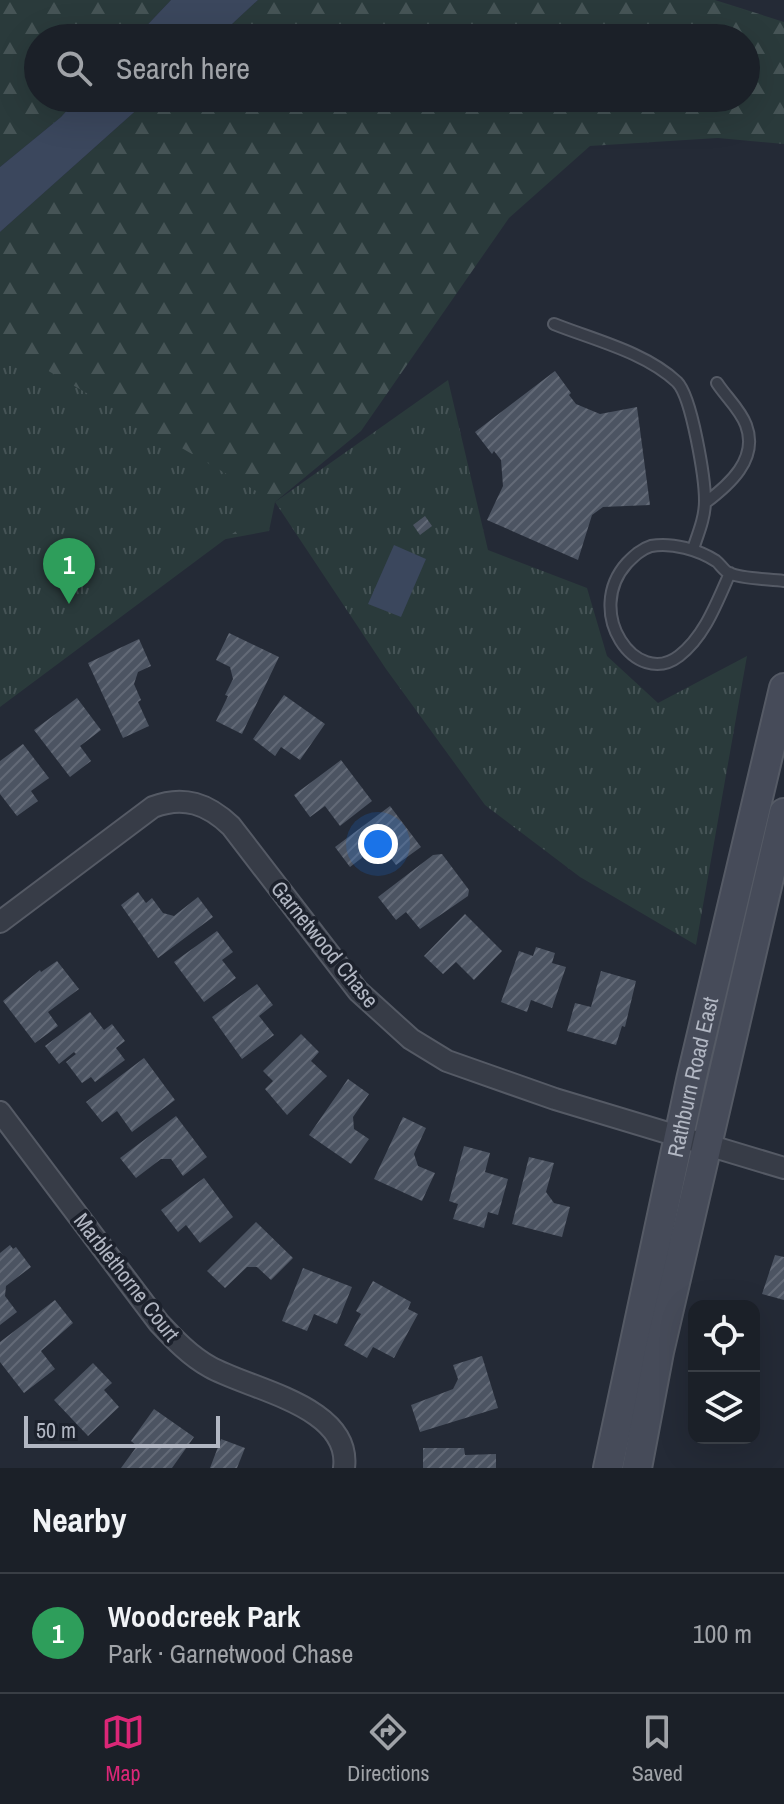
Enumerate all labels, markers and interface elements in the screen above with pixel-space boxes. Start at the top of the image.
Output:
search box [24,24,760,112]
icon: search [52,46,96,90]
text: Search here [116,48,250,88]
pin: 1 [43,538,95,604]
your location [358,824,398,864]
street label: Garnetwood Chase [264,874,386,1014]
street label: Rathburn Road East [660,994,725,1160]
street label: Marblethorne Court [67,1207,187,1347]
map controls [688,1300,760,1444]
button: locate [688,1300,760,1372]
button: layers [688,1372,760,1444]
scale bar [24,1412,220,1448]
text: 50 m [36,1415,76,1445]
text: Nearby [32,1497,127,1543]
text: Woodcreek Park [108,1596,300,1636]
text: 1 [52,1616,64,1651]
text: 100 m [693,1616,752,1651]
text: Park · Garnetwood Chase [108,1636,353,1671]
tab: Map [101,1710,145,1788]
tab: Directions [347,1710,430,1788]
tab: Saved [632,1710,683,1788]

